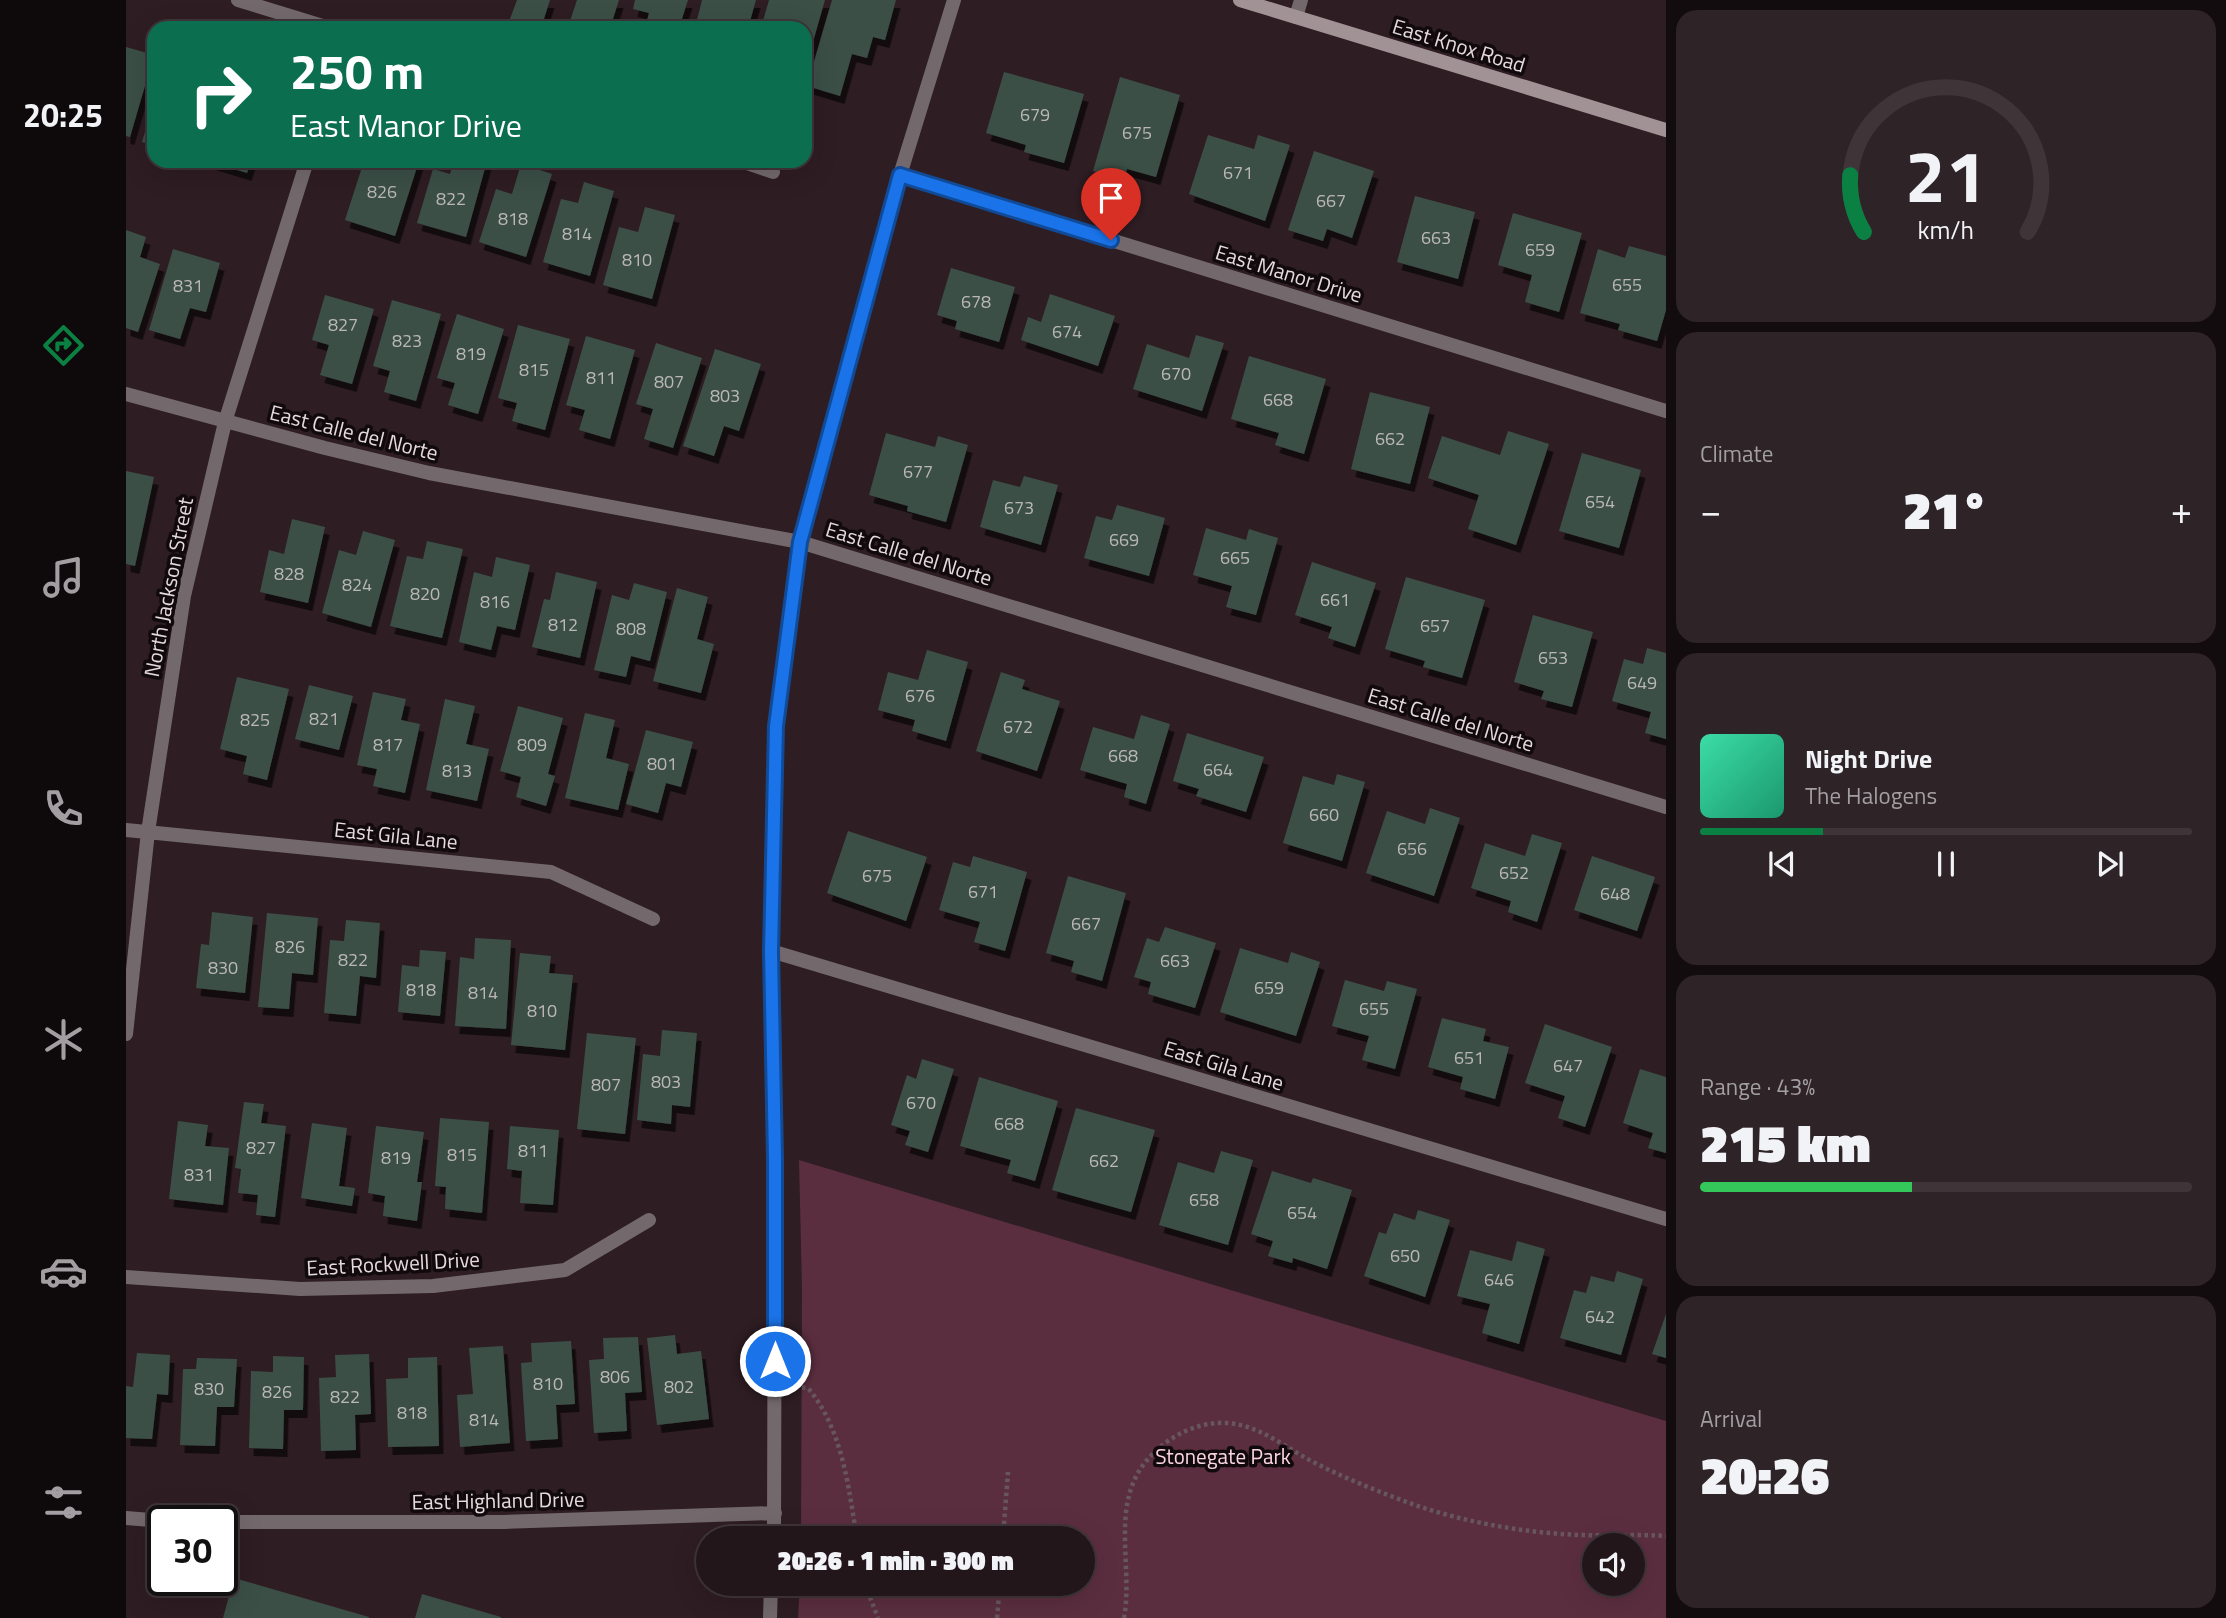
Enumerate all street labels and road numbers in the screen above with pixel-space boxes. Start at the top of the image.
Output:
street label: East Knox Road [1389,10,1529,80]
street label: East Manor Drive [1212,235,1366,311]
street label: East Calle del Norte [267,396,441,468]
street label: North Jackson Street [135,494,201,680]
street label: East Calle del Norte [822,513,996,593]
street label: East Calle del Norte [1364,679,1538,759]
street label: East Gila Lane [333,813,459,857]
street label: East Gila Lane [1160,1032,1288,1098]
street label: East Rockwell Drive [305,1242,481,1284]
street label: East Highland Drive [411,1482,585,1518]

